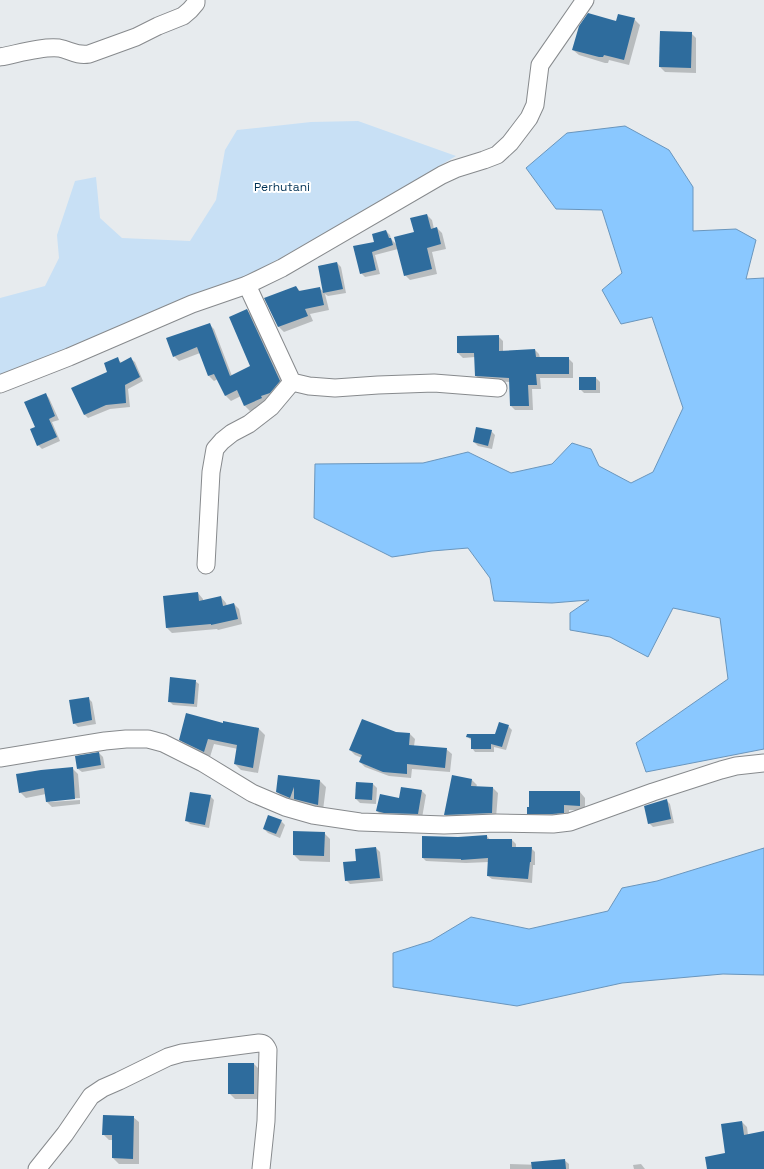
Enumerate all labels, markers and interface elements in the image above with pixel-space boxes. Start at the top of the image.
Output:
park label: Perhutani [254,179,310,195]

